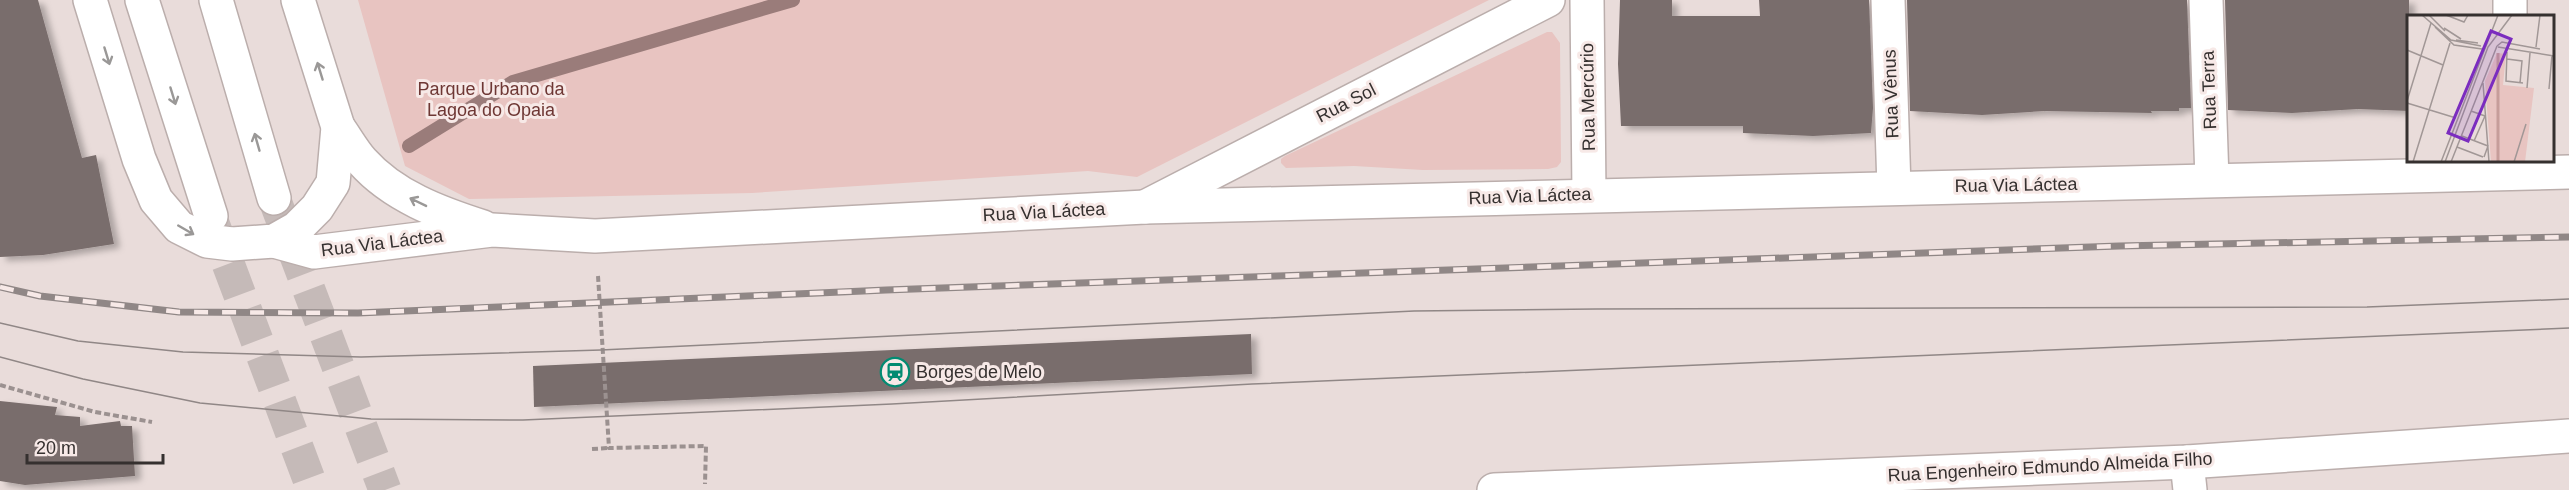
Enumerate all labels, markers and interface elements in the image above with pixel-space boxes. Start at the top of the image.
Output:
inset map [2407,15,2554,162]
street label: Rua Mercúrio [1577,43,1599,151]
one-way arrow [103,46,114,65]
street label: Rua Vênus [1879,49,1903,139]
street label: Rua Terra [2198,49,2220,130]
one-way arrow [314,62,325,81]
park label: Parque Urbano da Lagoa do Opaia [417,79,566,120]
street label: Rua Sol [1313,80,1379,126]
one-way arrow [168,86,179,105]
one-way arrow [251,133,262,152]
street label: Rua Via Láctea [1954,174,2079,196]
street label: Rua Via Láctea [1468,184,1593,208]
one-way arrow [409,195,427,207]
street label: Rua Via Láctea [982,199,1107,225]
one-way arrow [177,224,194,236]
street label: Rua Via Láctea [320,225,445,260]
station icon: Borges de Melo [879,356,911,388]
place label: Borges de Melo [916,362,1042,382]
scale bar [27,427,164,465]
text: 20 m [36,438,76,458]
street label: Rua Engenheiro Edmundo Almeida Filho [1887,449,2213,485]

